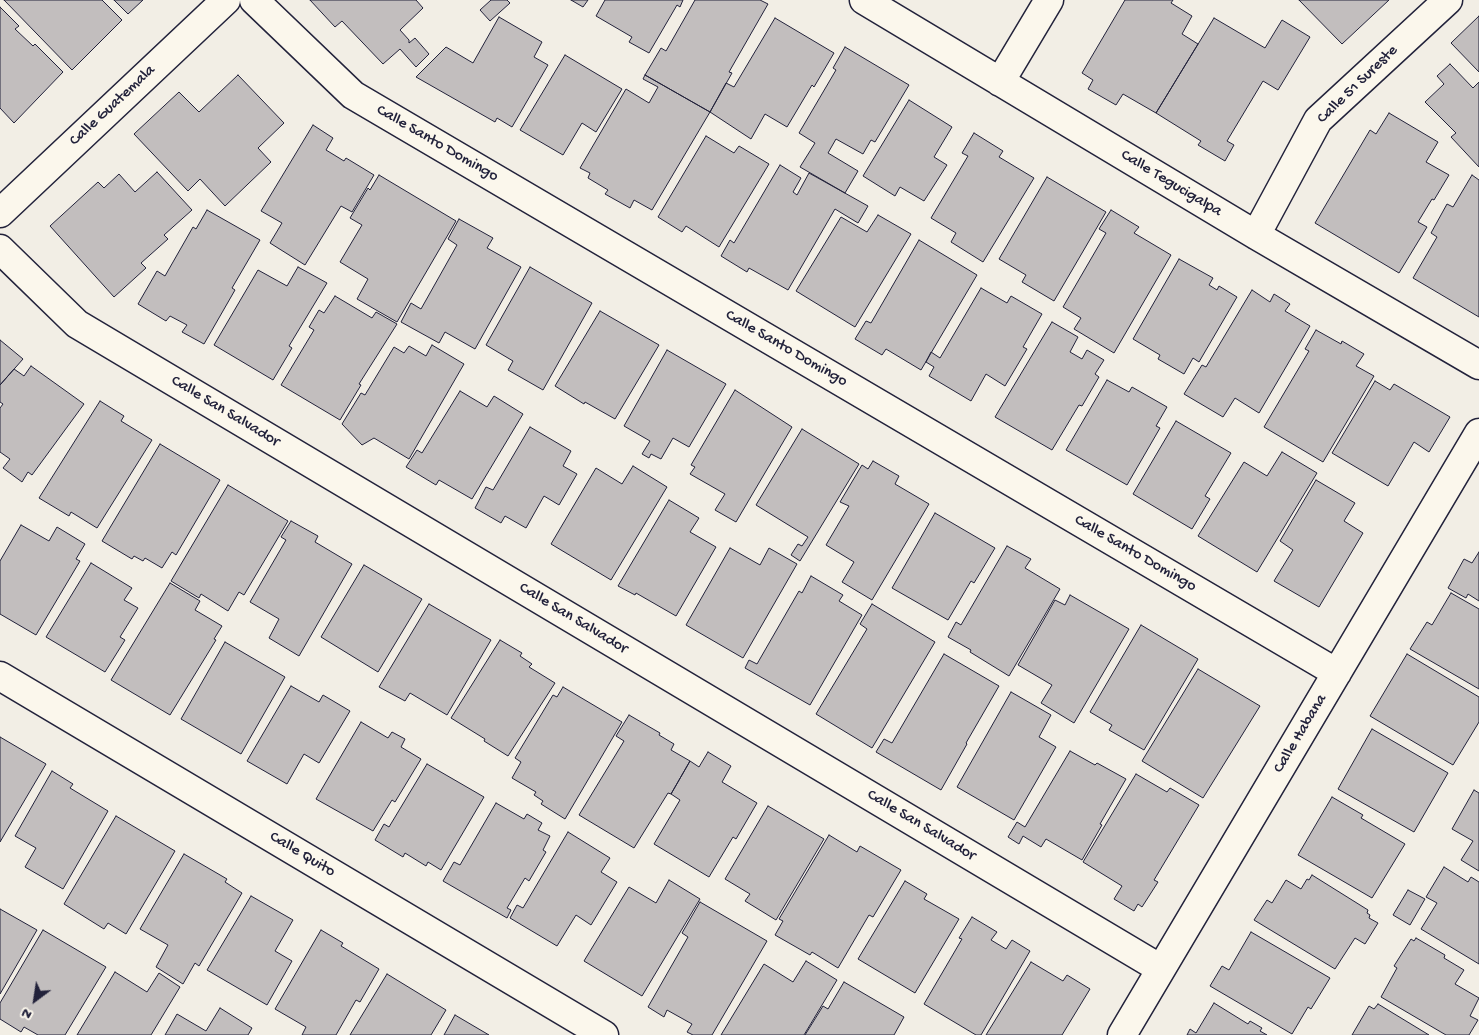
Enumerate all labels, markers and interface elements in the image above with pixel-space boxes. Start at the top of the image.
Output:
street label: Calle 51 Sureste [1314,42,1402,128]
street label: Calle Guatemala [66,61,160,151]
street label: Calle Santo Domingo [373,101,501,187]
street label: Calle Tegucigalpa [1117,146,1225,222]
street label: Calle Santo Domingo [722,306,850,392]
street label: Calle San Salvador [167,372,283,452]
street label: Calle Santo Domingo [1071,511,1199,597]
street label: Calle San Salvador [515,579,631,659]
street label: Calle Habana [1270,691,1332,777]
street label: Calle San Salvador [863,786,979,866]
street label: Calle Quito [266,828,338,882]
north arrow [10,975,60,1025]
text: N [19,1004,35,1023]

